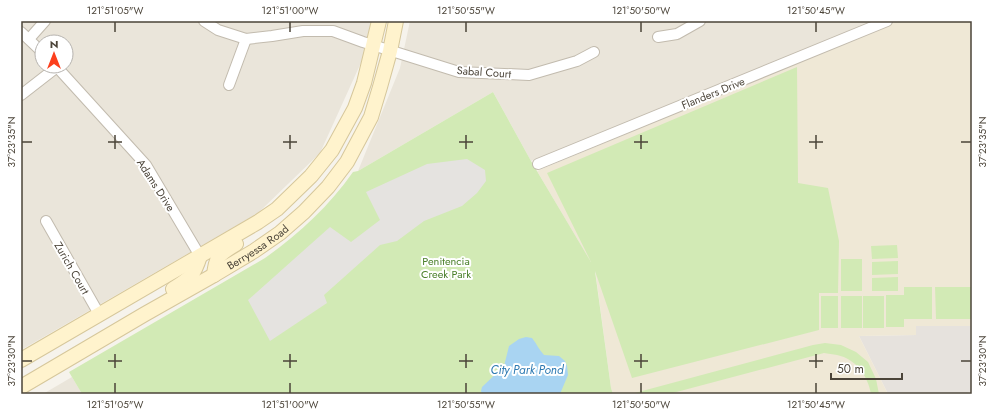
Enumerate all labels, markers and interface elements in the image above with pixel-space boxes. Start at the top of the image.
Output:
text: 121°51'05"W [87,3,143,18]
text: 121°51'00"W [261,3,319,18]
text: 121°50'55"W [437,3,495,18]
text: 121°50'50"W [612,3,670,18]
text: 121°50'45"W [787,3,845,18]
north arrow [34,34,74,74]
text: N [50,36,58,52]
street label: Sabal Court [456,62,512,82]
street label: Flanders Drive [679,73,747,113]
text: 37°23'35"N [4,117,19,167]
text: 37°23'35"N [975,117,990,167]
street label: Adams Drive [133,156,179,215]
street label: Berryessa Road [224,221,292,274]
street label: Zurich Court [51,239,94,297]
park label: Penitencia Creek Park [421,253,471,282]
text: 37°23'30"N [4,335,19,387]
text: 37°23'30"N [975,335,990,387]
scale bar [831,355,902,381]
text: 50 m [837,360,864,378]
water label: City Park Pond [490,361,565,379]
text: 121°51'05"W [87,397,143,412]
text: 121°51'00"W [261,397,319,412]
text: 121°50'55"W [437,397,495,412]
text: 121°50'50"W [612,397,670,412]
text: 121°50'45"W [787,397,845,412]

